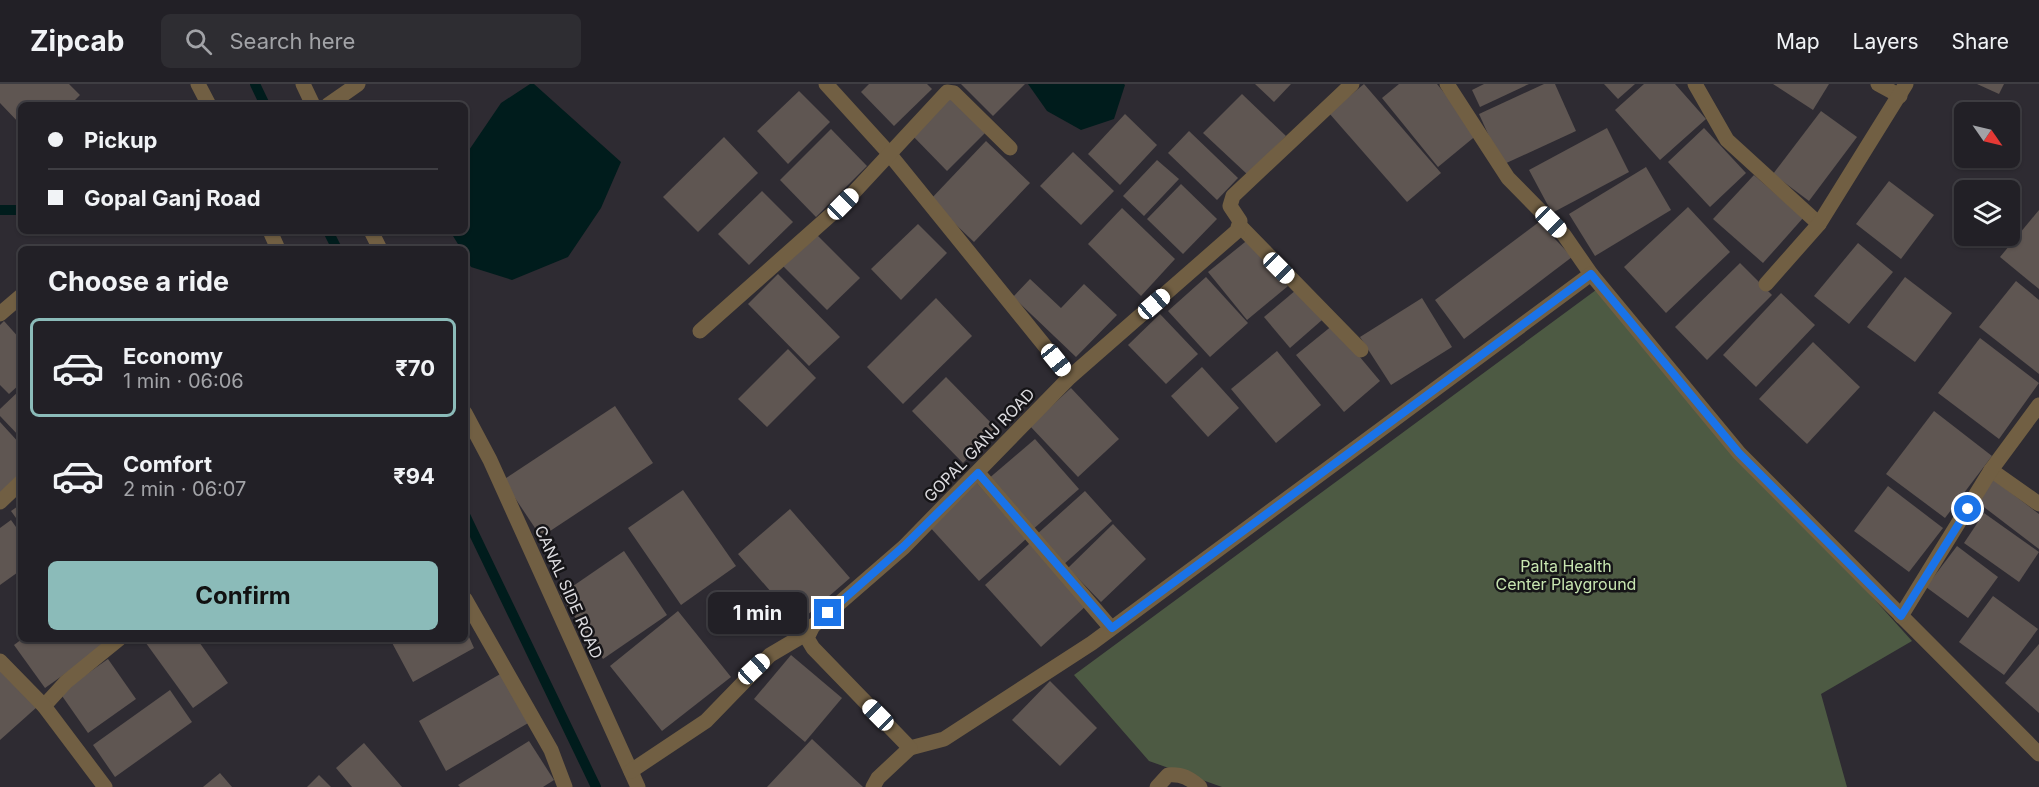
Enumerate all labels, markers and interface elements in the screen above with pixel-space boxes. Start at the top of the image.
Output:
search box [161,14,581,68]
text: Zipcab [30,24,125,58]
icon: search [182,25,215,58]
text: Search here [230,28,355,54]
text: Map [1776,29,1820,54]
text: Layers [1853,29,1919,54]
text: Share [1952,29,2009,54]
north arrow [1954,102,2020,168]
map controls [1954,102,2020,246]
text: Pickup [84,127,158,153]
button: layers [1954,180,2020,246]
text: Gopal Ganj Road [84,185,261,211]
car [824,185,862,223]
car [1532,203,1570,241]
car [1260,249,1298,287]
text: Choose a ride [48,265,229,298]
car [1135,285,1173,323]
car [1038,340,1074,380]
icon: car [51,341,105,395]
text: Economy [123,343,223,369]
text: ₹70 [395,355,435,381]
text: 1 min · 06:06 [123,369,244,393]
street label: GOPAL GANJ ROAD [919,384,1039,506]
icon: car [51,449,105,503]
text: Comfort [123,451,212,477]
text: ₹94 [393,463,435,489]
text: 2 min · 06:07 [123,477,246,501]
route start [1954,495,1981,522]
street label: CANAL SIDE ROAD [531,522,607,662]
park label: Palta Health Center Playground [1496,556,1636,594]
button: Confirm [48,561,438,630]
callout: 1 min [708,592,807,634]
route end [814,599,841,626]
text: 1 min [733,601,782,625]
car [735,650,773,688]
car [859,696,897,734]

